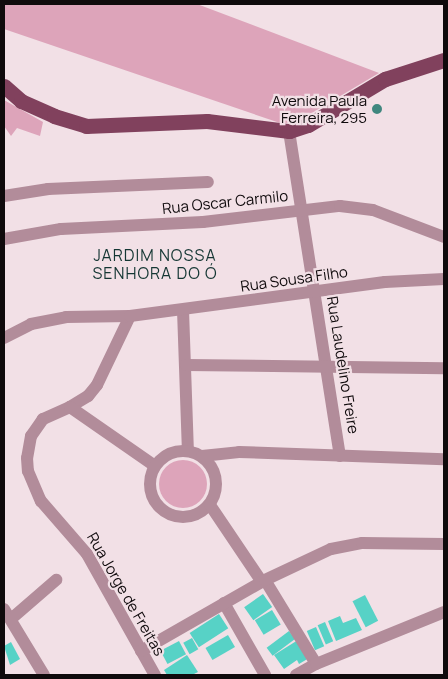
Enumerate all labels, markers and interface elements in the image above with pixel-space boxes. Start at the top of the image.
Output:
place label: Avenida Paula Ferreira, 295 [272,91,367,126]
marker: Avenida Paula Ferreira, 295 [371,103,383,115]
street label: Rua Oscar Carmilo [161,186,289,218]
district label: JARDIM NOSSA SENHORA DO Ó [91,245,219,283]
street label: Rua Sousa Filho [239,263,349,295]
street label: Rua Laudelino Freire [323,295,363,435]
street label: Rua Jorge de Freitas [83,529,169,659]

